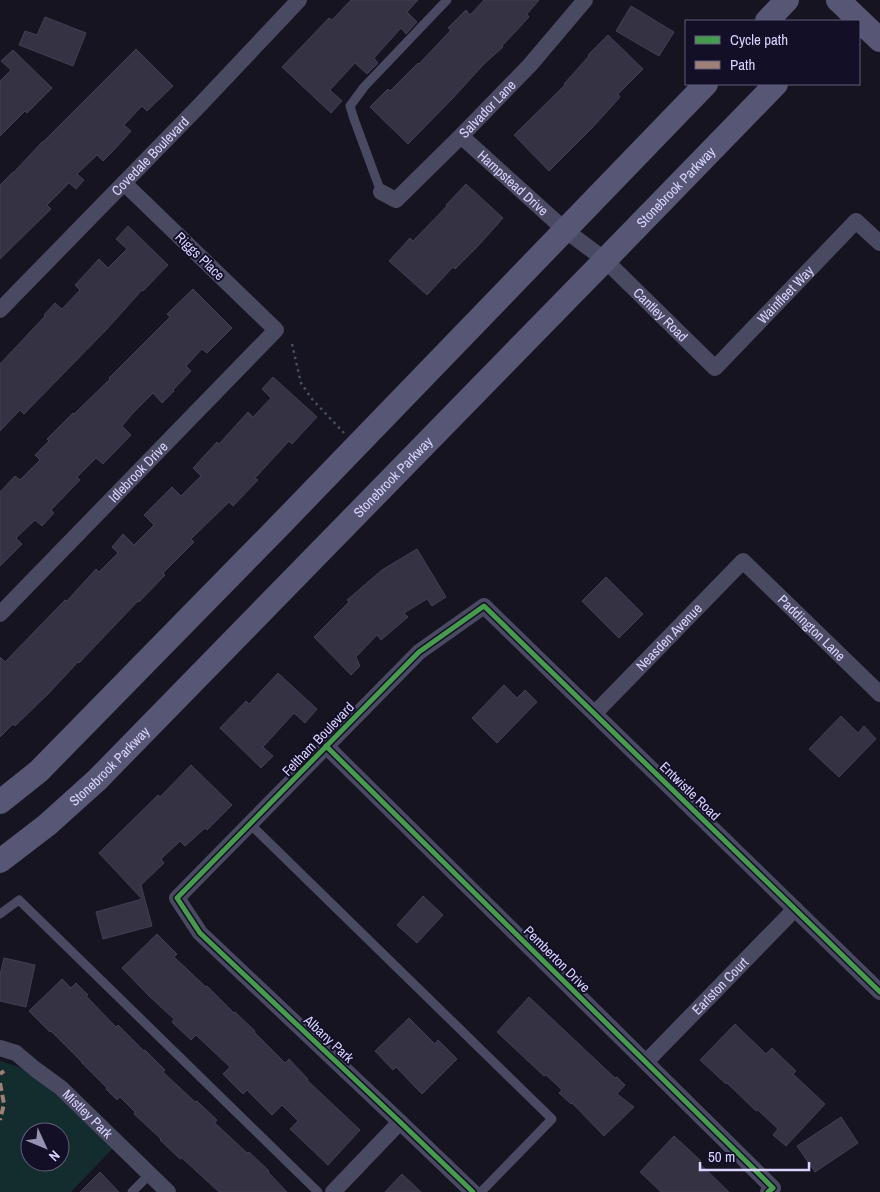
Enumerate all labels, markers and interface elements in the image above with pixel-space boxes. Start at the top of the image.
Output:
legend [685,20,860,85]
text: Cycle path [730,29,788,50]
text: Path [730,54,755,75]
street label: Salvador Lane [455,76,520,142]
street label: Covedale Boulevard [108,113,193,199]
street label: Stonebrook Parkway [632,143,719,231]
street label: Hampstead Drive [474,146,552,220]
street label: Riggs Place [171,228,229,284]
street label: Wainfleet Way [753,262,818,328]
street label: Cantley Road [629,284,692,345]
street label: Stonebrook Parkway [349,433,437,521]
street label: Idlebrook Drive [104,438,172,506]
street label: Paddington Lane [774,591,849,665]
street label: Neasden Avenue [632,599,706,675]
street label: Feltham Boulevard [278,698,358,780]
street label: Stonebrook Parkway [65,722,154,810]
street label: Entwistle Road [656,758,724,824]
street label: Pemberton Drive [520,922,594,996]
street label: Earlston Court [688,953,752,1019]
street label: Albany Park [299,1011,358,1067]
street label: Mistley Park [59,1085,117,1143]
north arrow [20,1122,70,1172]
scale bar [700,1140,809,1172]
text: 50 m [708,1146,735,1167]
text: N [45,1147,64,1165]

